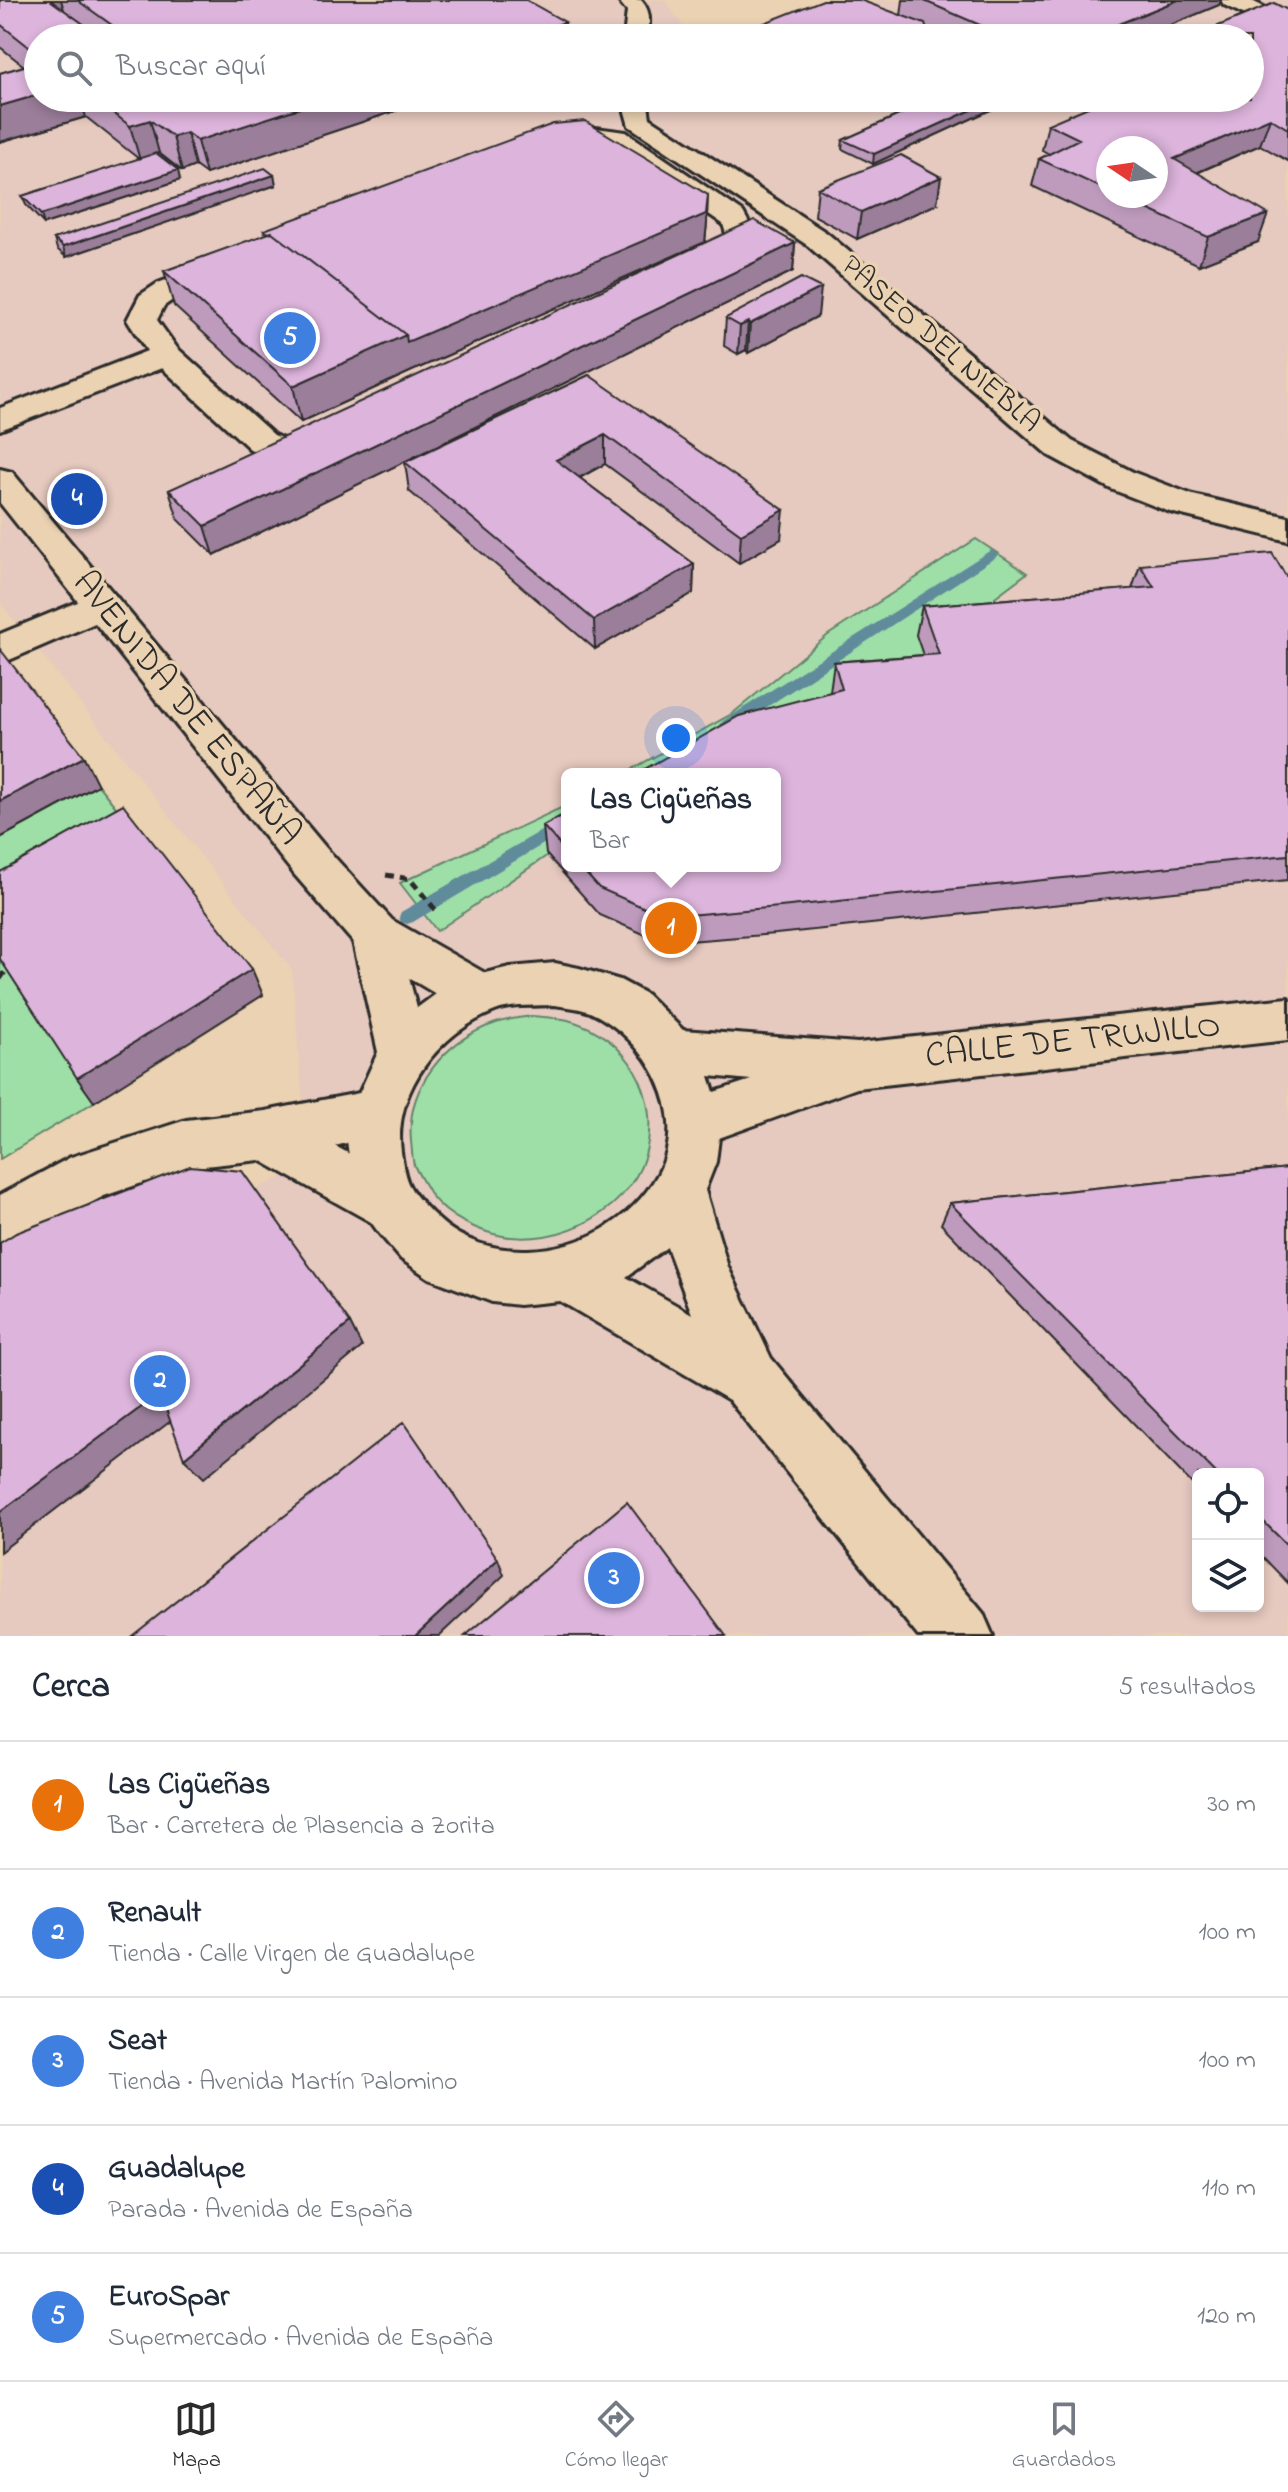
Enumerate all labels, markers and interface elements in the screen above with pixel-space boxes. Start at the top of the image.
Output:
search box [24,24,1264,112]
icon: search [52,46,96,90]
text: Buscar aquí [116,46,266,90]
north arrow [1096,136,1168,208]
street label: PASEO DEL NIEBLA [830,245,1050,445]
pin: 5 [264,308,316,368]
pin: 4 [51,469,103,529]
street label: AVENIDA DE ESPAÑA [58,560,314,858]
your location [656,718,696,758]
popup [561,768,781,872]
text: Las Cigüeñas [590,779,752,823]
text: Bar [590,823,630,861]
pin: 1 [645,898,697,958]
street label: CALLE DE TRUJILLO [923,1000,1223,1084]
pin: 2 [134,1351,186,1411]
map controls [1192,1468,1264,1612]
button: locate [1192,1468,1264,1540]
button: layers [1192,1540,1264,1612]
pin: 3 [588,1548,640,1608]
text: Cerca [32,1663,110,1713]
text: 5 resultados [1118,1669,1256,1707]
text: Las Cigüeñas [108,1764,270,1808]
text: 1 [54,1786,62,1824]
text: 30 m [1207,1786,1256,1824]
text: Bar · Carretera de Plasencia a Zorita [108,1808,495,1846]
text: Renault [108,1892,201,1936]
text: 2 [52,1914,64,1952]
text: 100 m [1199,1914,1256,1952]
text: Tienda · Calle Virgen de Guadalupe [108,1936,475,1974]
text: Seat [108,2020,167,2064]
text: 3 [53,2042,63,2080]
text: 100 m [1199,2042,1256,2080]
text: Tienda · Avenida Martín Palomino [108,2064,458,2102]
text: Guadalupe [108,2148,245,2192]
text: 4 [53,2170,63,2208]
text: 110 m [1202,2170,1256,2208]
text: Parada · Avenida de España [108,2192,413,2230]
text: EuroSpar [108,2276,229,2320]
text: 5 [51,2298,65,2336]
text: 120 m [1197,2298,1256,2336]
text: Supermercado · Avenida de España [108,2320,493,2358]
tab: Mapa [172,2397,221,2477]
tab: Cómo llegar [565,2397,668,2477]
tab: Guardados [1012,2397,1116,2477]

